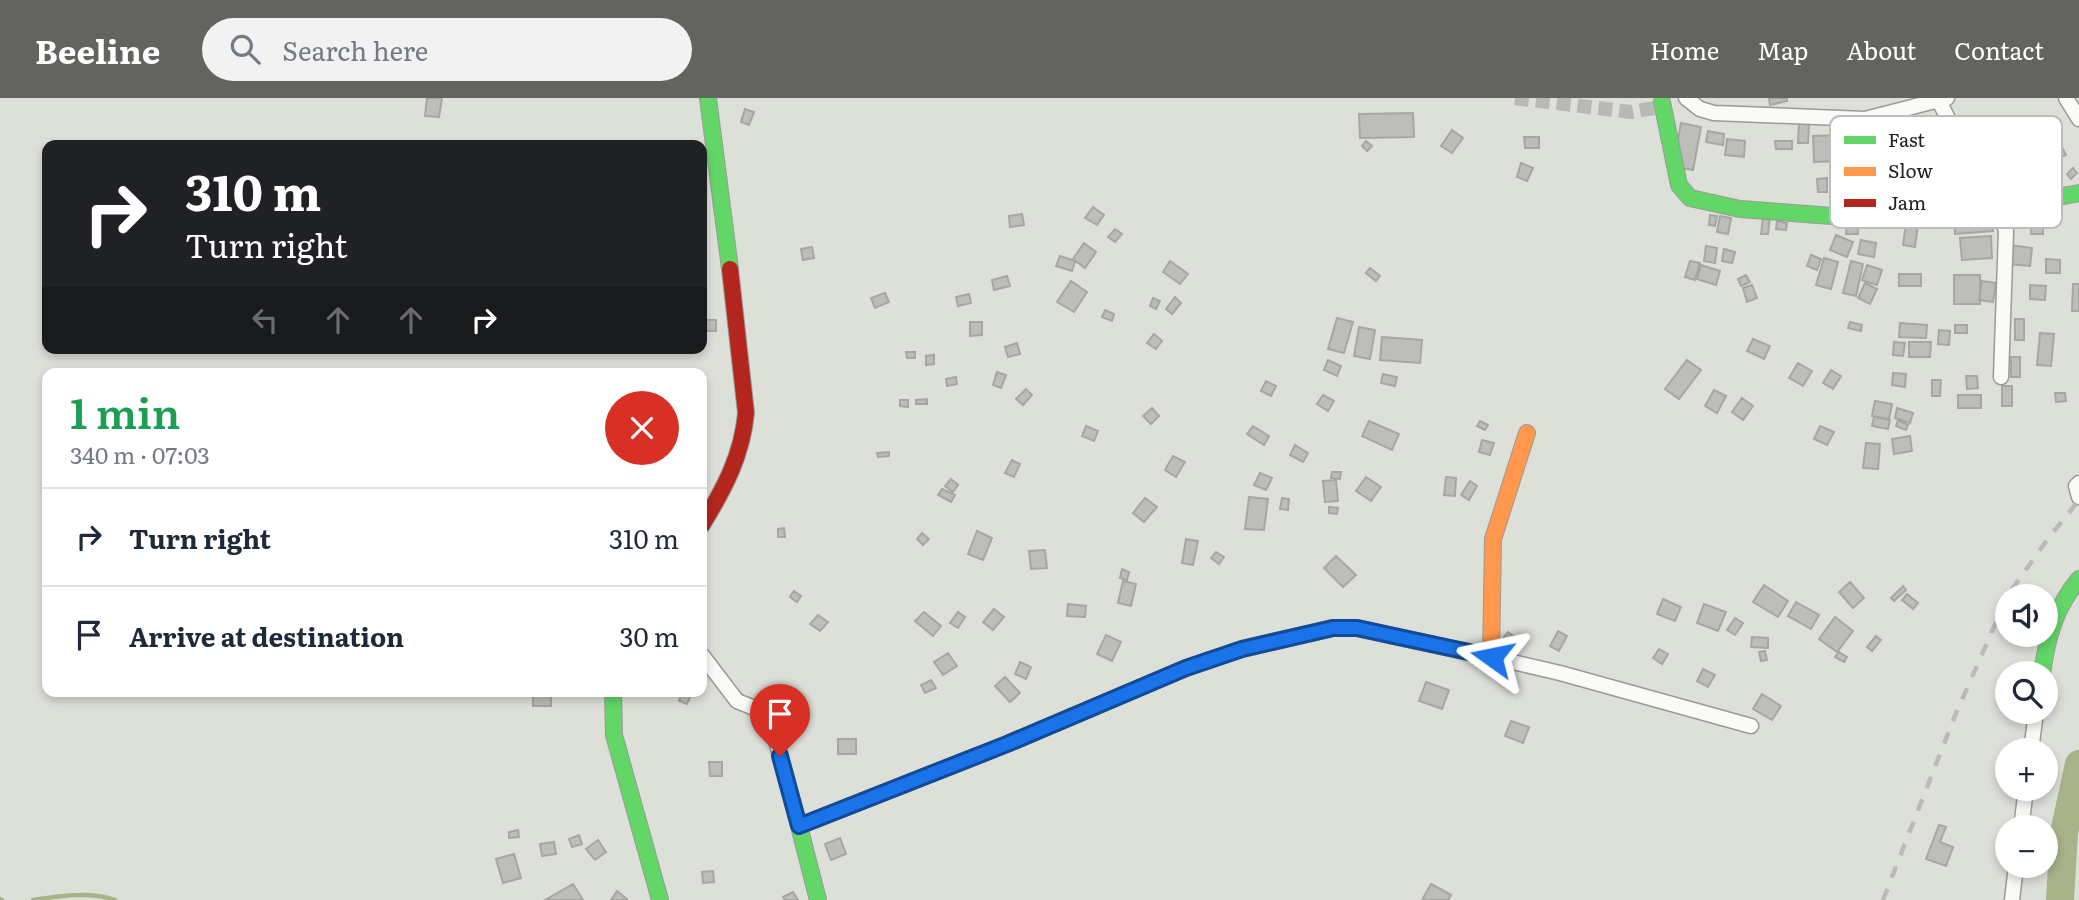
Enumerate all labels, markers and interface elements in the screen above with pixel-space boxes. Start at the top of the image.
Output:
search box [202,18,692,81]
text: Beeline [35,25,160,74]
icon: search [226,30,264,68]
text: Search here [282,30,428,69]
text: Home [1650,32,1719,67]
text: Map [1757,32,1808,67]
text: About [1846,32,1916,67]
text: Contact [1954,32,2044,67]
legend [1830,116,2062,228]
text: Fast [1888,125,1925,153]
text: 310 m [185,153,321,226]
text: Slow [1888,156,1933,184]
icon: right [70,168,161,259]
text: Jam [1888,188,1926,216]
text: Turn right [185,220,347,268]
icon: left [246,301,284,339]
icon: ahead [319,301,357,339]
icon: ahead [392,301,430,339]
icon: right [465,301,503,339]
text: 1 min [70,380,180,442]
button: close [605,391,679,465]
text: 340 m · 07:03 [70,437,210,471]
icon: right [70,518,108,556]
text: Turn right [129,518,271,557]
text: 310 m [609,518,679,557]
map controls [1995,584,2058,878]
button: sound [1995,584,2058,647]
icon: arrive [70,616,108,654]
text: Arrive at destination [129,616,404,655]
text: 30 m [619,616,679,655]
position arrow [1455,620,1529,694]
button: search [1995,661,2058,724]
pin [750,684,810,756]
icon: arrive [761,695,799,733]
button: + [1995,738,2058,801]
button: − [1995,815,2058,878]

